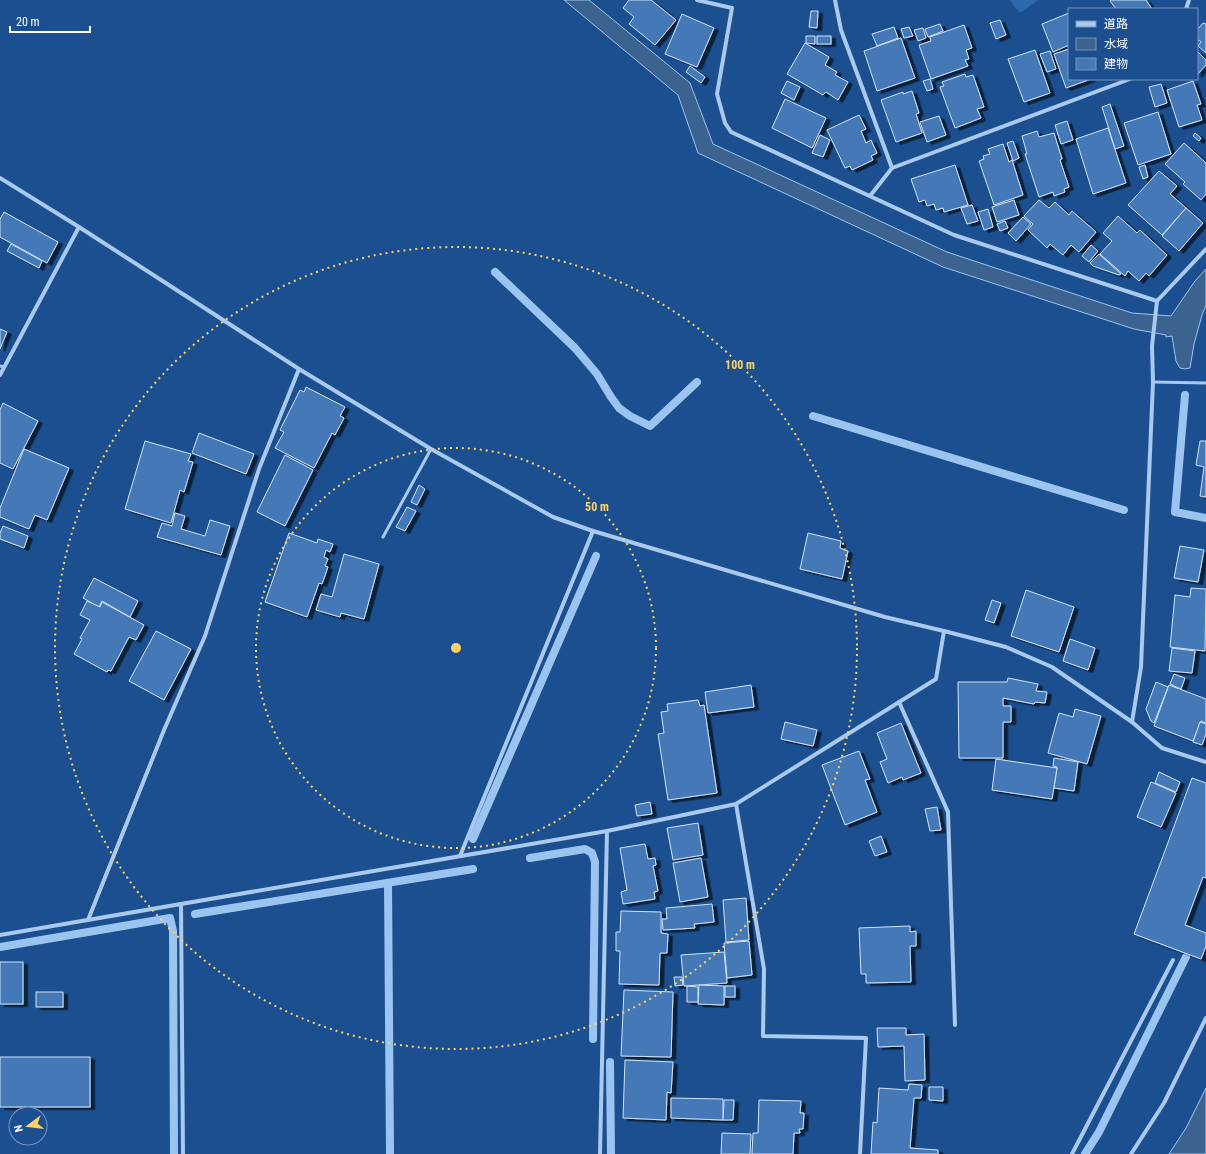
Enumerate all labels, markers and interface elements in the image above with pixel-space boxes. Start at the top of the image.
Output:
scale bar [10,8,90,34]
legend [1068,8,1198,80]
text: 20 m [16,15,40,29]
text: 道路 [1104,17,1128,31]
text: 水域 [1104,37,1128,51]
text: 建物 [1104,57,1128,71]
text: 100 m [725,358,755,372]
text: 50 m [585,500,609,514]
centre of rings [449,641,463,655]
north arrow [8,1106,48,1146]
text: N [12,1123,26,1133]

